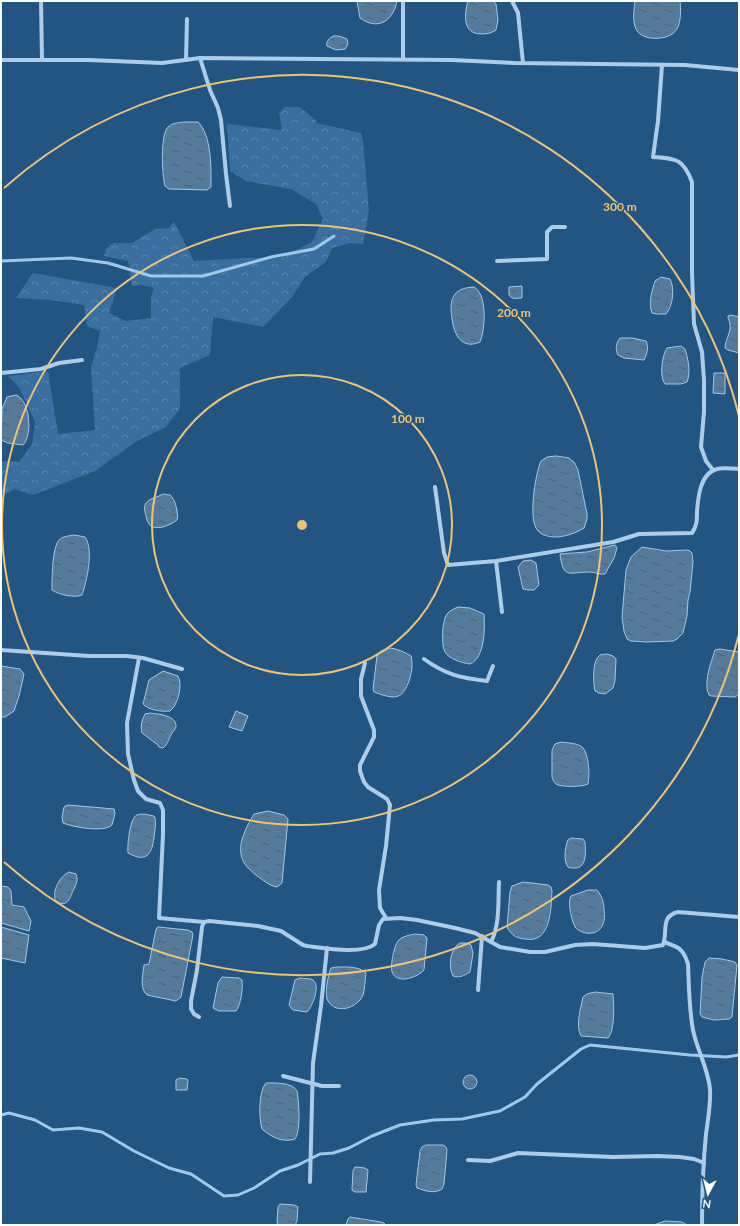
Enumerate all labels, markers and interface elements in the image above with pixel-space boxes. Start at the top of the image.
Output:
text: 300 m [603,199,637,214]
text: 200 m [497,305,531,320]
text: 100 m [391,411,425,426]
centre of rings [295,518,309,532]
north arrow [688,1174,728,1214]
text: N [702,1197,712,1211]

